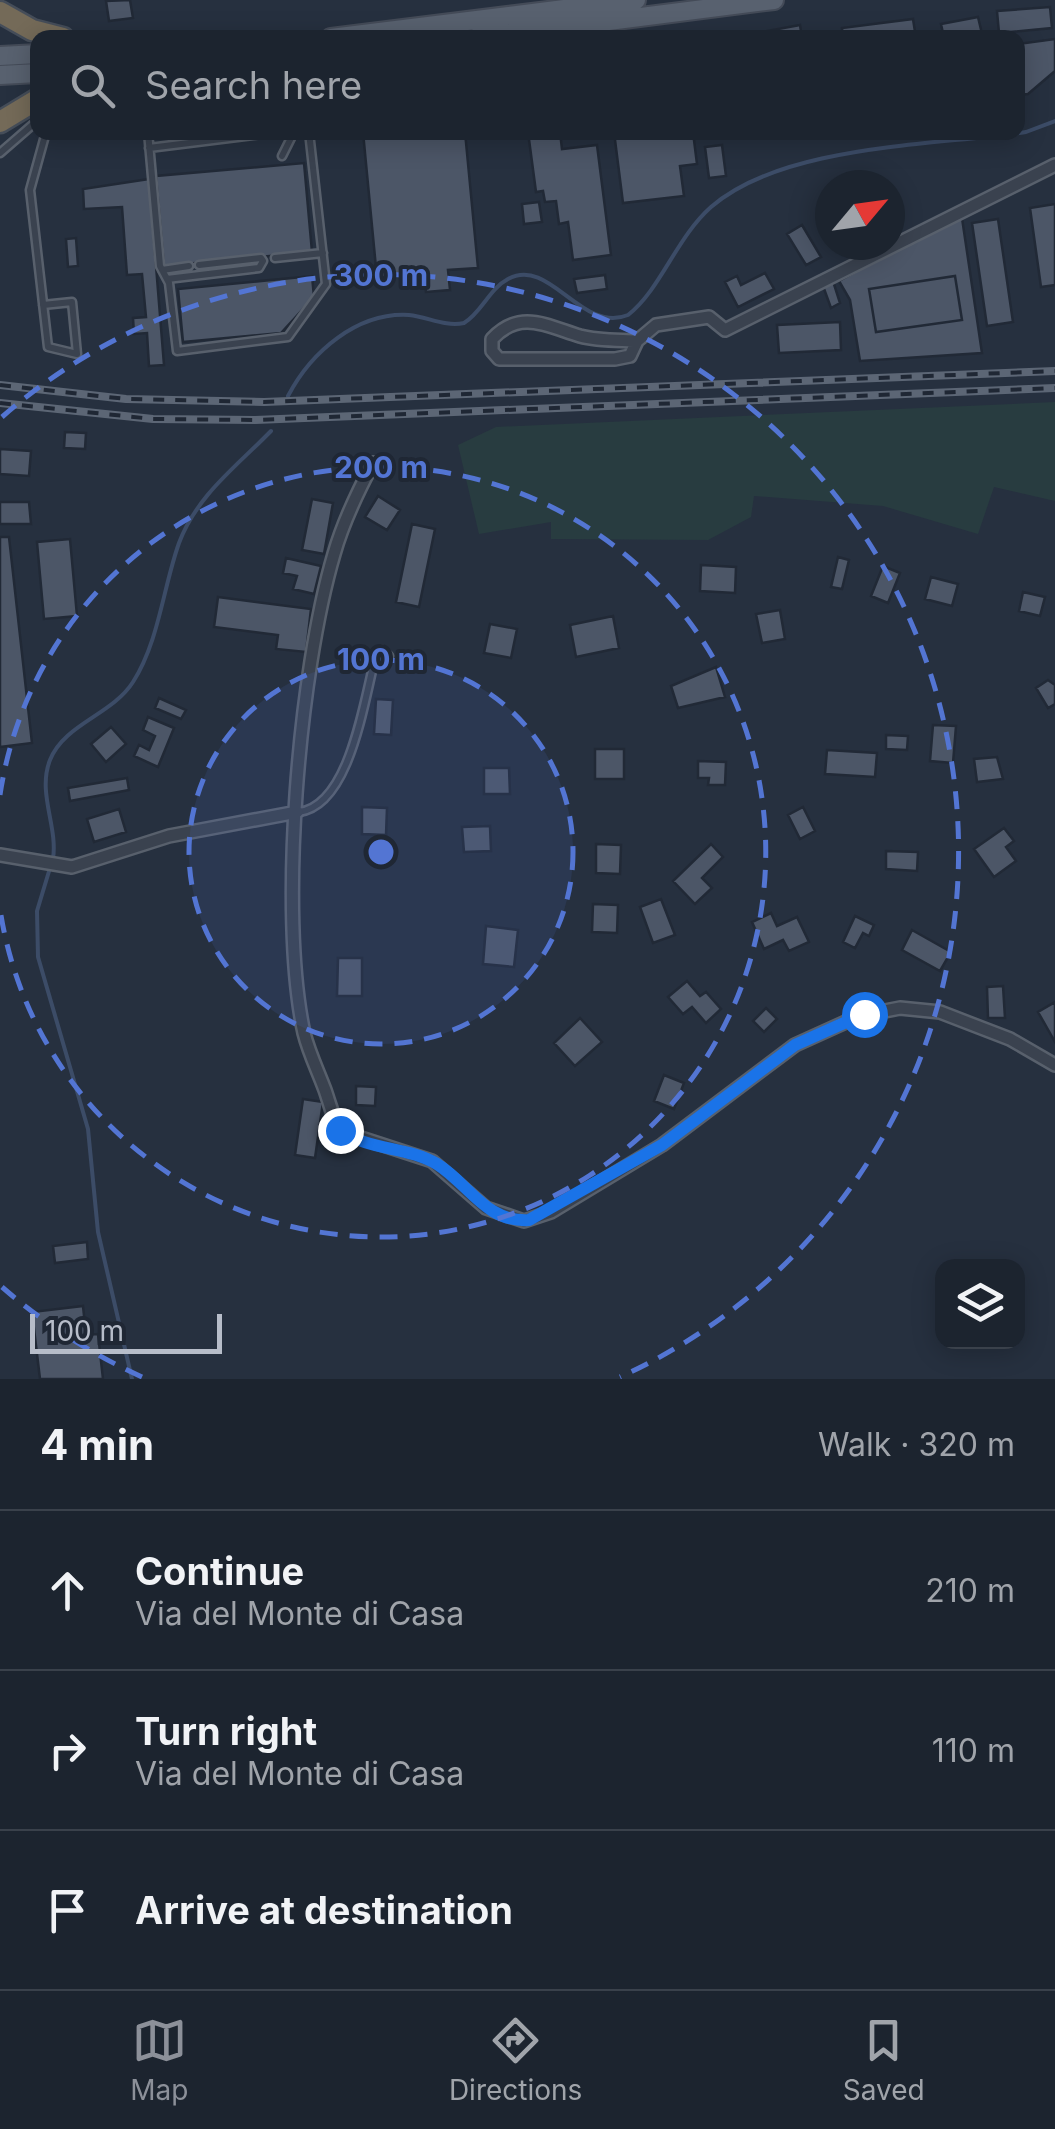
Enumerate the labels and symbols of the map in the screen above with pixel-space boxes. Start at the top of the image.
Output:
north arrow [815,170,905,260]
text: 300 m [334,257,428,293]
text: 200 m [334,449,428,485]
text: 100 m [337,641,425,677]
centre of rings [363,834,399,870]
route start [842,992,888,1038]
route end [318,1108,364,1154]
scale bar [30,1309,222,1354]

